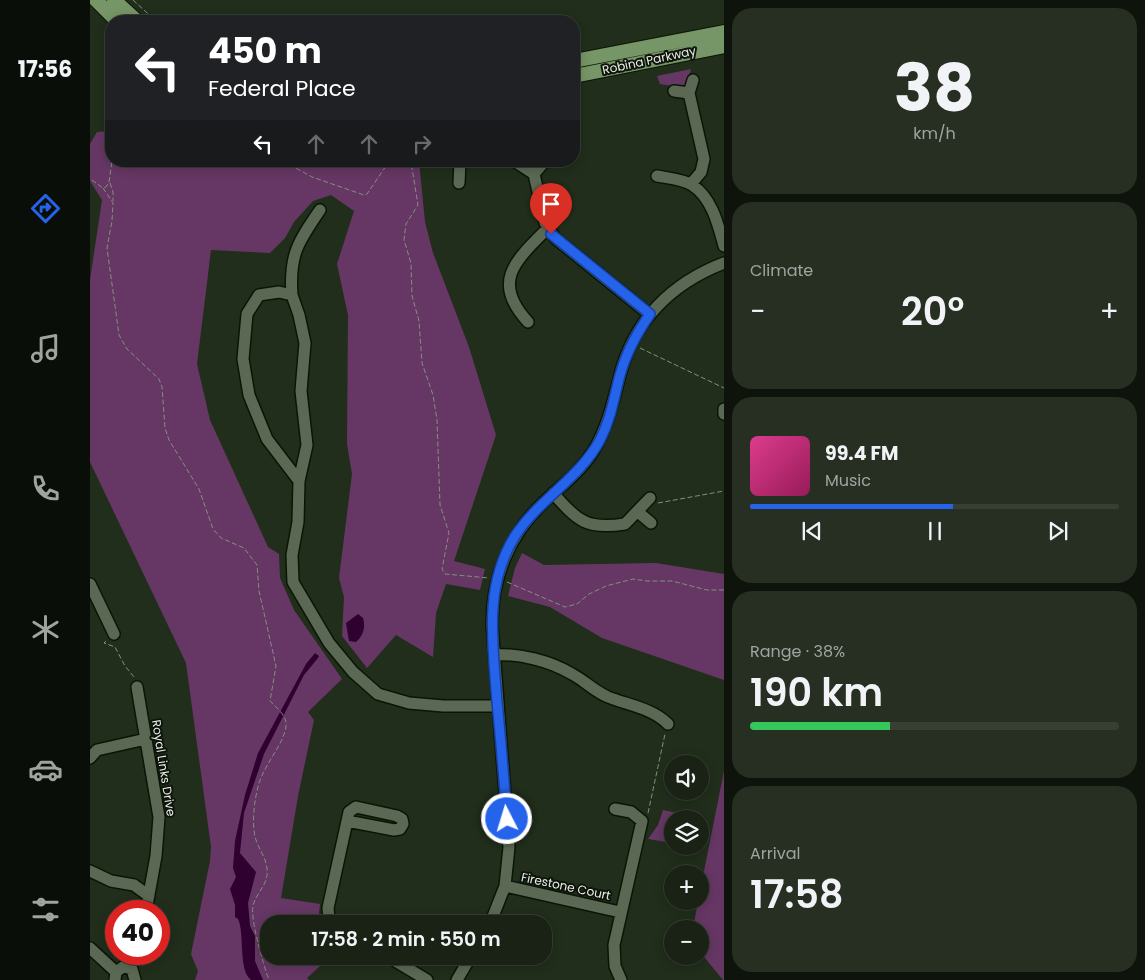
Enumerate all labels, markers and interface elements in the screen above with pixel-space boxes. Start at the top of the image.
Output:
text: 450 m [208,26,322,75]
icon: left [125,35,190,100]
street label: Robina Parkway [601,42,698,78]
text: 38 [894,43,975,134]
text: 17:56 [18,54,72,85]
text: Federal Place [208,73,356,104]
text: km/h [913,122,956,145]
icon: left [249,130,277,158]
icon: ahead [302,130,330,158]
icon: ahead [355,130,383,158]
icon: right [408,130,436,158]
pin [530,183,572,234]
icon: arrive [537,190,565,218]
icon: directions [28,191,63,226]
text: Climate [750,259,813,282]
text: 20° [901,285,964,338]
text: − [750,292,765,331]
text: + [1100,292,1119,331]
icon: music [28,331,63,366]
text: 99.4 FM [825,440,898,467]
text: Music [825,469,871,492]
icon: phone [28,471,63,506]
icon: previous [798,517,826,545]
icon: pause [921,517,949,545]
icon: next [1044,517,1072,545]
icon: climate [28,612,63,647]
text: Range · 38% [750,640,845,663]
text: 190 km [750,666,883,719]
street label: Royal Links Drive [148,718,180,818]
icon: car [28,752,63,787]
map controls [664,755,709,965]
button: sound [664,755,709,800]
position arrow [480,792,532,844]
button: layers [664,810,709,855]
text: Arrival [750,842,800,865]
button: + [664,865,709,910]
street label: Firestone Court [520,868,612,904]
text: 17:58 [750,868,843,921]
icon: filters [28,892,63,927]
speed limit sign: 40 [105,900,170,965]
button: − [664,920,709,965]
text: 17:58 · 2 min · 550 m [311,926,501,953]

